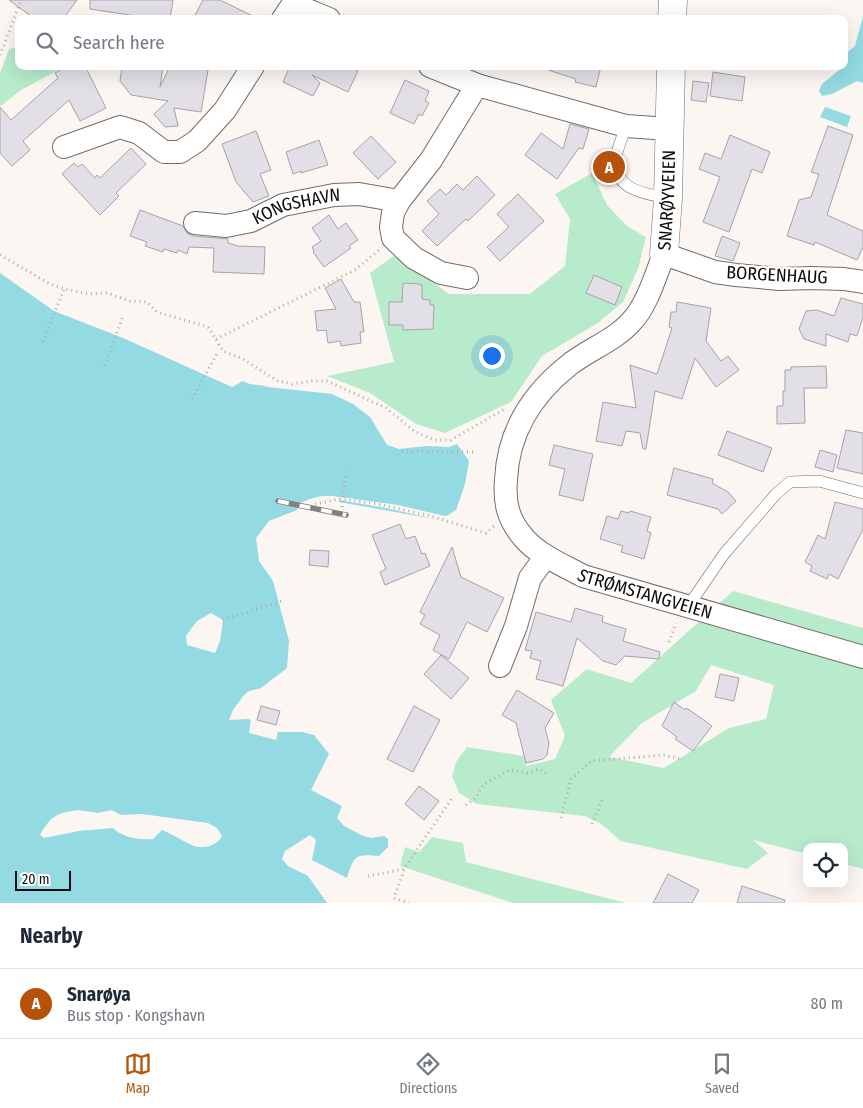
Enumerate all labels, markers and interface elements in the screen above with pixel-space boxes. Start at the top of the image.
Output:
search box [15,15,848,70]
icon: search [33,29,61,57]
text: Search here [73,31,165,54]
pin: A [593,148,625,186]
street label: SNARØYVEIEN [653,150,680,251]
street label: KONGSHAVN [249,184,341,230]
street label: BORGENHAUG [726,261,828,289]
your location [479,343,505,369]
street label: STRØMSTANGVEIEN [574,564,715,624]
map controls [803,843,848,888]
button: locate [803,843,848,888]
scale bar [15,868,71,891]
text: 20 m [22,871,50,888]
text: Nearby [20,923,82,949]
text: Snarøya [67,983,131,1006]
text: A [32,994,40,1013]
text: 80 m [811,994,843,1013]
text: Bus stop · Kongshavn [67,1006,205,1025]
tab: Map [124,1050,152,1097]
tab: Directions [399,1050,457,1097]
tab: Saved [705,1050,739,1097]

